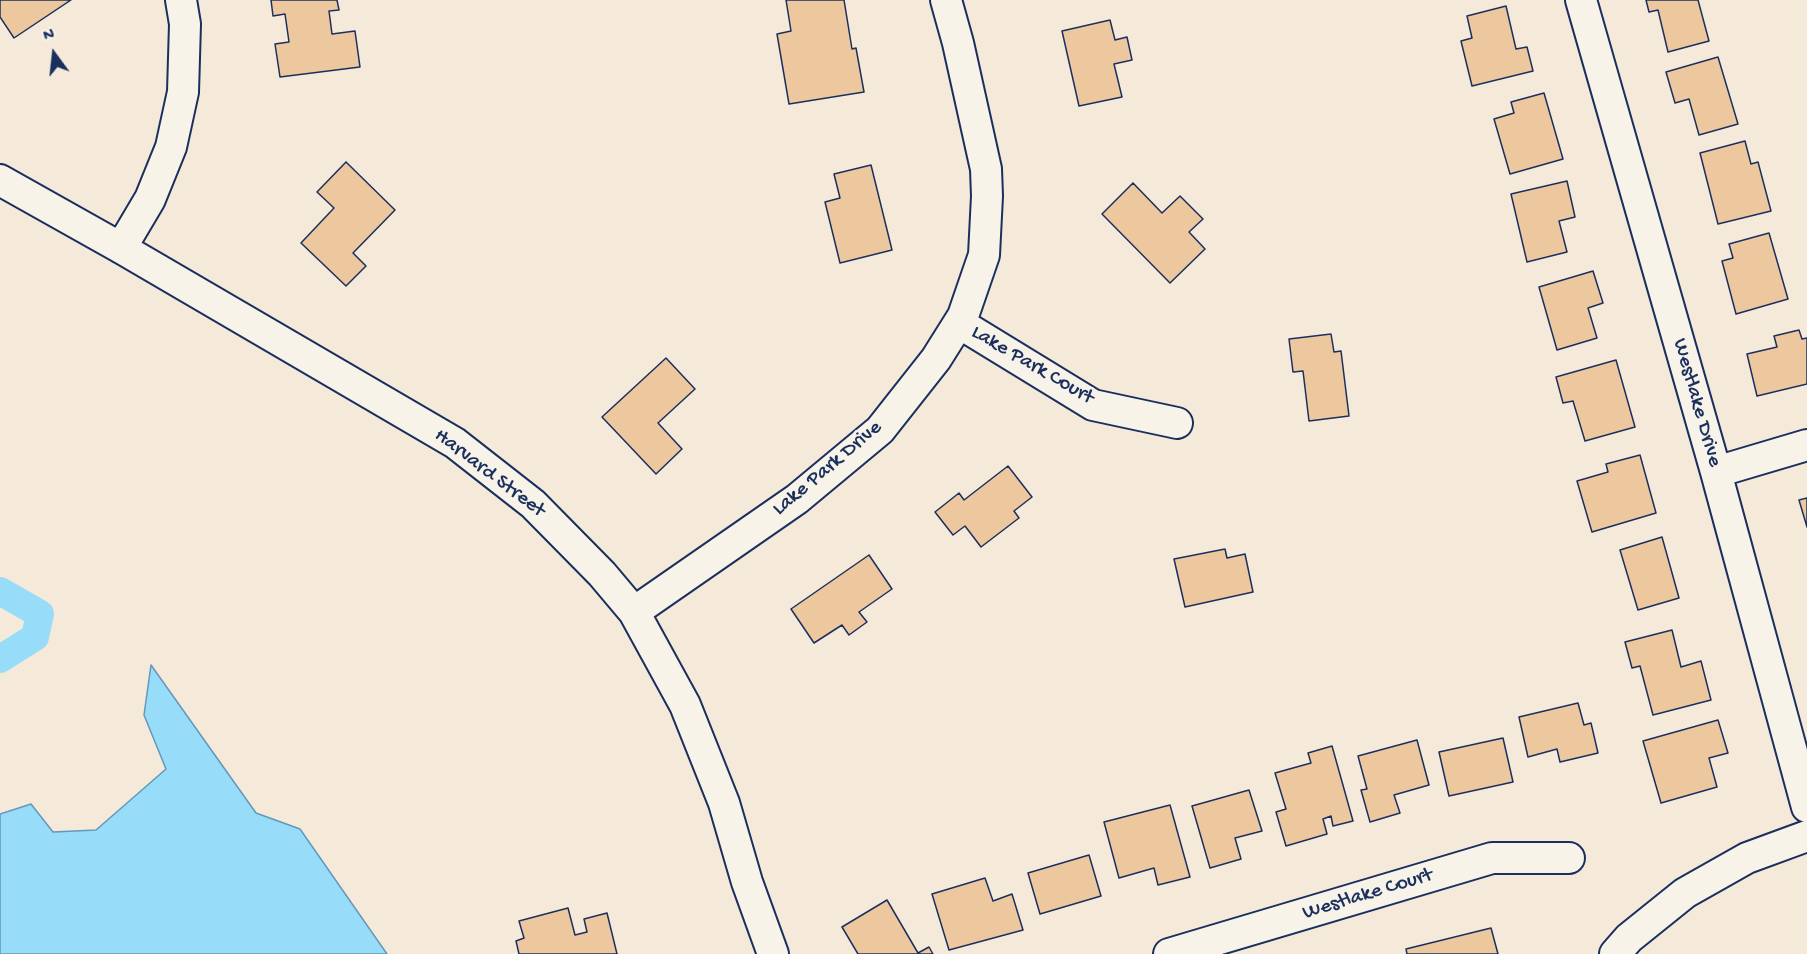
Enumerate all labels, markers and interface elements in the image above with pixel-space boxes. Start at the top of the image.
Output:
north arrow [24,24,84,84]
text: N [42,26,57,47]
street label: Lake Park Court [966,321,1098,411]
street label: Westlake Drive [1666,336,1726,470]
street label: Lake Park Drive [768,416,888,522]
street label: Harvard Street [428,424,550,524]
street label: Westlake Court [1300,863,1436,927]

